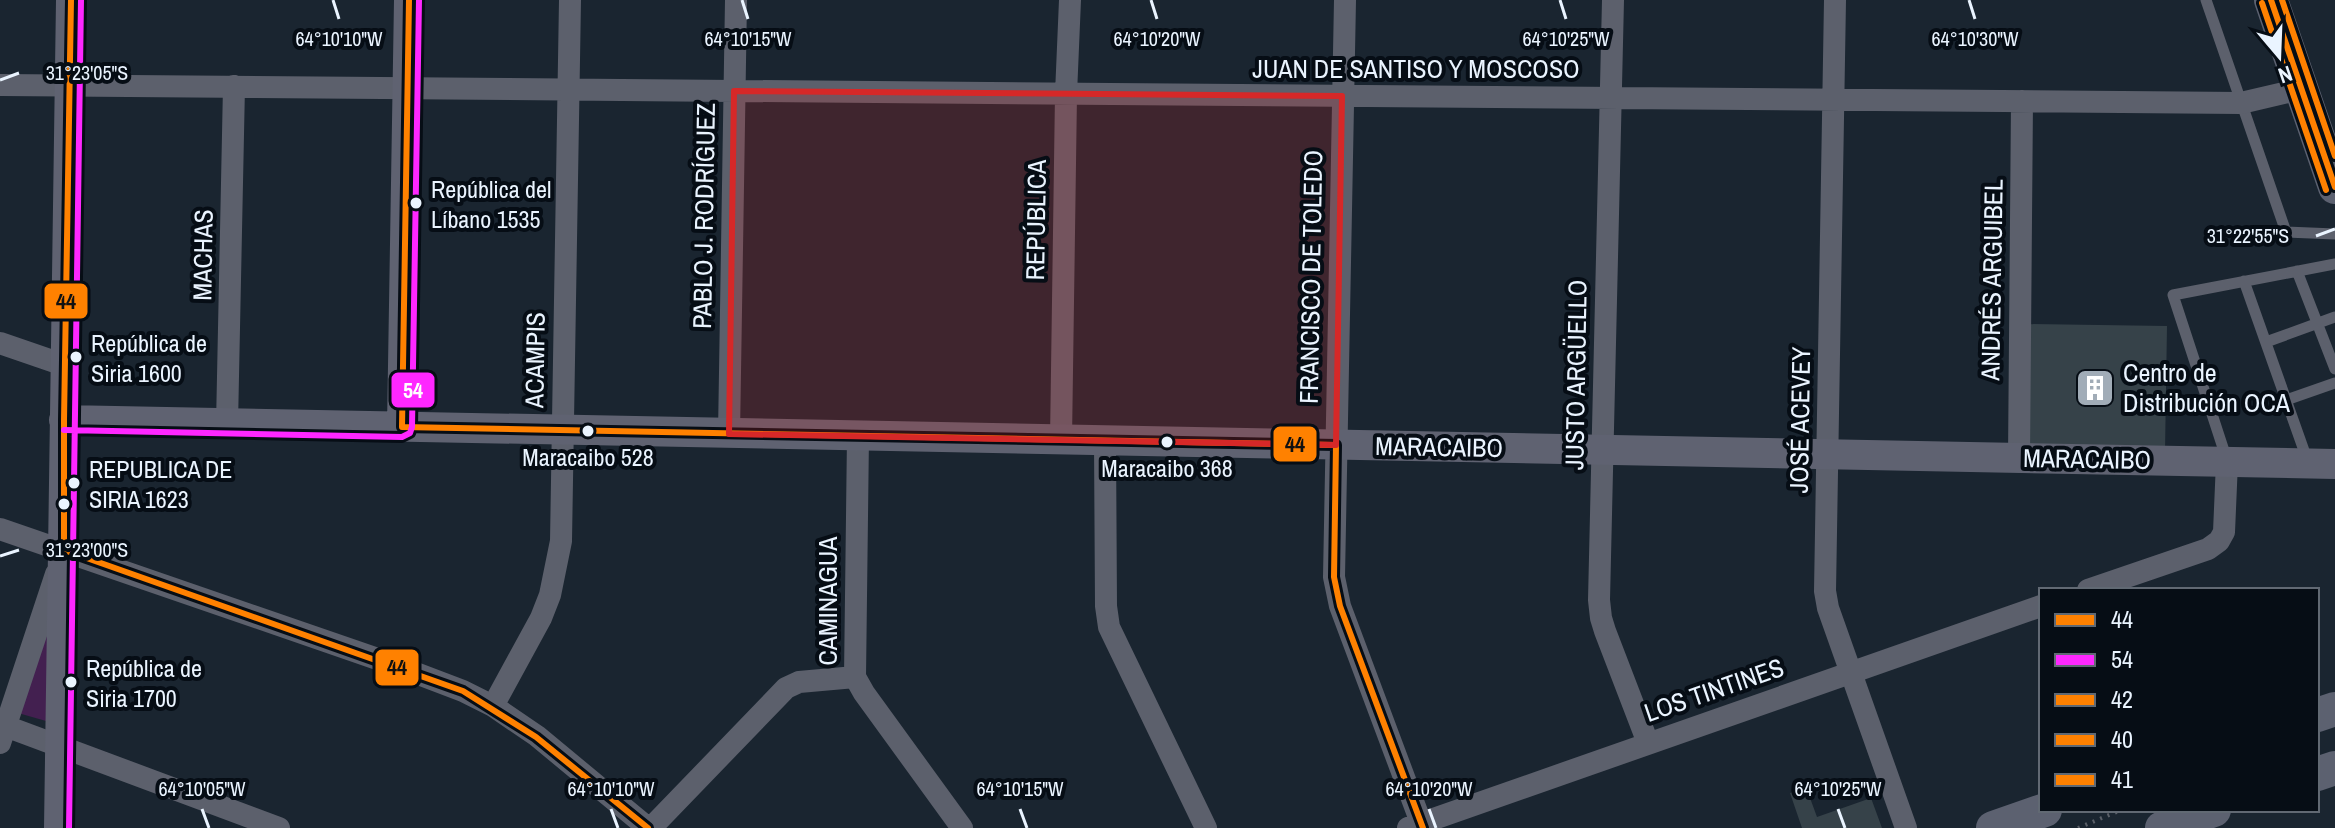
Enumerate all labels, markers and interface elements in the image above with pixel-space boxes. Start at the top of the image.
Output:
north arrow [2239,16,2319,96]
text: 64°10'10"W [295,25,383,52]
text: 64°10'15"W [704,25,792,52]
text: 64°10'20"W [1113,25,1201,52]
text: 64°10'25"W [1522,25,1610,52]
text: 64°10'30"W [1931,25,2019,52]
street label: JUAN DE SANTISO Y MOSCOSO [1252,51,1580,86]
text: 31°23'05"S [46,59,128,86]
text: N [2274,59,2297,91]
street label: PABLO J. RODRÍGUEZ [684,103,723,329]
street label: FRANCISCO DE TOLEDO [1291,150,1330,404]
street label: REPÚBLICA [1017,158,1054,281]
place label: República del Líbano 1535 [431,173,551,235]
street label: ANDRÉS ARGUIBEL [1972,179,2011,382]
marker: República del Líbano 1535 [408,195,424,211]
street label: MACHAS [184,209,221,301]
text: 31°22'55"S [2207,222,2289,249]
street label: JUSTO ARGÜELLO [1556,279,1595,470]
line badge: 44 [43,282,89,320]
text: 44 [56,286,76,316]
street label: ACAMPIS [516,312,553,409]
place label: República de Siria 1600 [91,327,207,389]
street label: JOSÉ ACEVEY [1781,345,1818,494]
marker: República de Siria 1600 [68,349,84,365]
place label: Centro de Distribución OCA [2123,355,2291,420]
building icon: Centro de Distribución OCA [2074,367,2116,409]
line badge: 54 [390,371,436,409]
text: 54 [403,375,423,405]
marker: Maracaibo 528 [580,423,596,439]
line badge: 44 [1272,425,1318,463]
street label: MARACAIBO [1375,428,1503,465]
text: 44 [1285,429,1305,459]
marker: Maracaibo 368 [1159,434,1175,450]
street label: MARACAIBO [2023,440,2151,477]
place label: Maracaibo 528 [522,441,654,473]
place label: Maracaibo 368 [1101,452,1233,484]
place label: REPUBLICA DE SIRIA 1623 [89,453,232,515]
marker: REPUBLICA DE SIRIA 1623 [66,475,82,491]
unlabelled marker [56,496,72,512]
text: 31°23'00"S [46,536,128,563]
street label: CAMINAGUA [810,536,845,666]
legend [2039,588,2319,812]
text: 44 [2111,603,2133,635]
text: 54 [2111,643,2133,675]
line badge: 44 [374,648,420,687]
street label: LOS TINTINES [1639,649,1788,730]
place label: República de Siria 1700 [86,652,202,714]
text: 44 [387,652,407,682]
marker: República de Siria 1700 [63,674,79,690]
text: 42 [2111,683,2133,715]
text: 40 [2111,723,2133,755]
text: 41 [2111,763,2133,795]
text: 64°10'05"W [158,775,246,802]
text: 64°10'10"W [567,775,655,802]
text: 64°10'15"W [976,775,1064,802]
text: 64°10'20"W [1385,775,1473,802]
text: 64°10'25"W [1794,775,1882,802]

